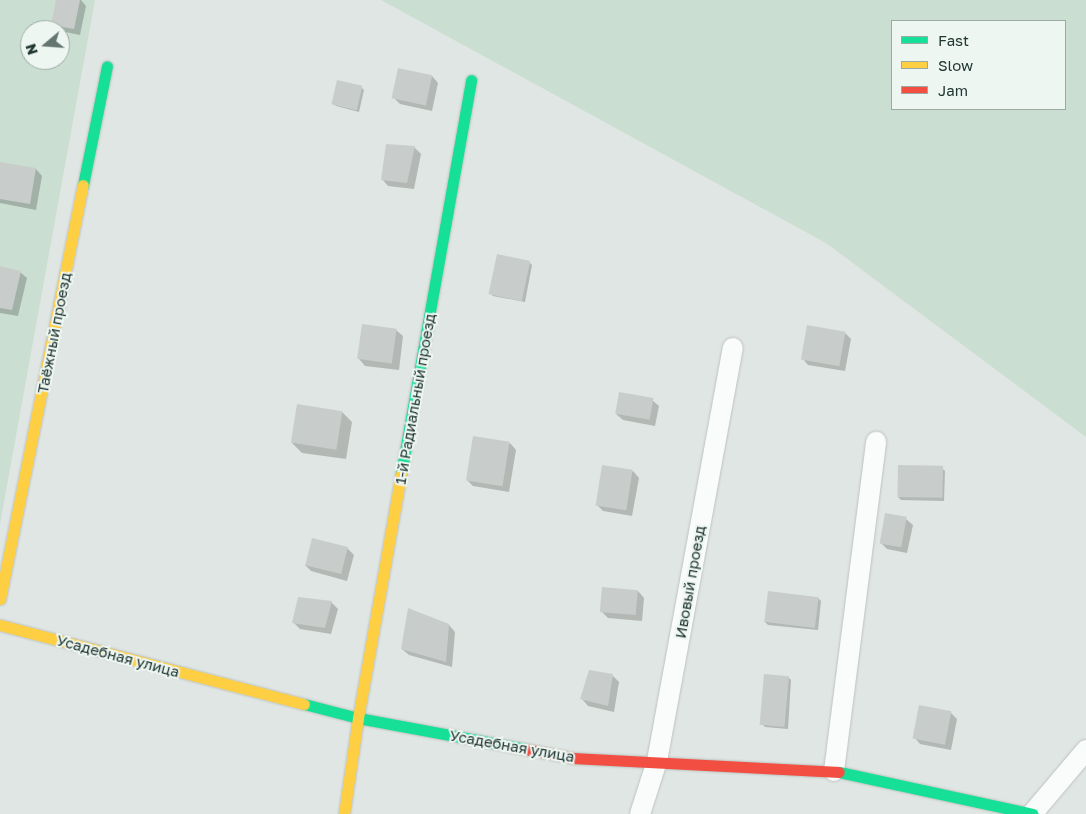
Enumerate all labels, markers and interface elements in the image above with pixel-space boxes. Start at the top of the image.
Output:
north arrow [20,20,70,70]
legend [891,20,1066,110]
text: Fast [938,31,969,49]
text: N [21,42,41,57]
text: Slow [938,56,973,74]
text: Jam [938,81,968,99]
street label: Таёжный проезд [33,271,75,395]
street label: 1-й Радиальный проезд [391,312,439,486]
street label: Ивовый проезд [671,524,709,640]
street label: Усадебная улица [55,631,181,681]
street label: Усадебная улица [448,726,576,766]

